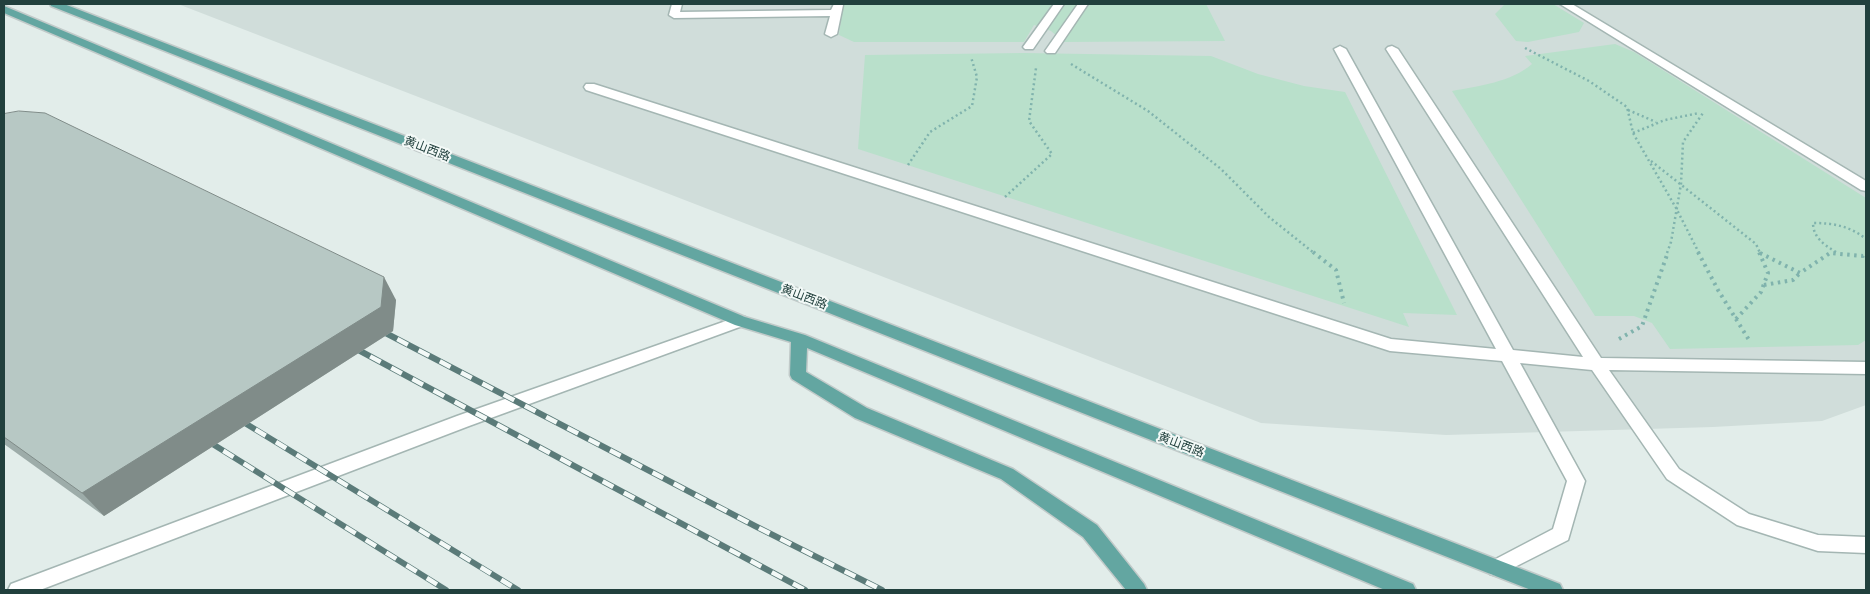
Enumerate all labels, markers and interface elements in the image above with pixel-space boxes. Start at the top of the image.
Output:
street label: 黄山西路 [402,134,452,164]
street label: 黄山西路 [779,282,829,312]
street label: 黄山西路 [1156,430,1206,460]

